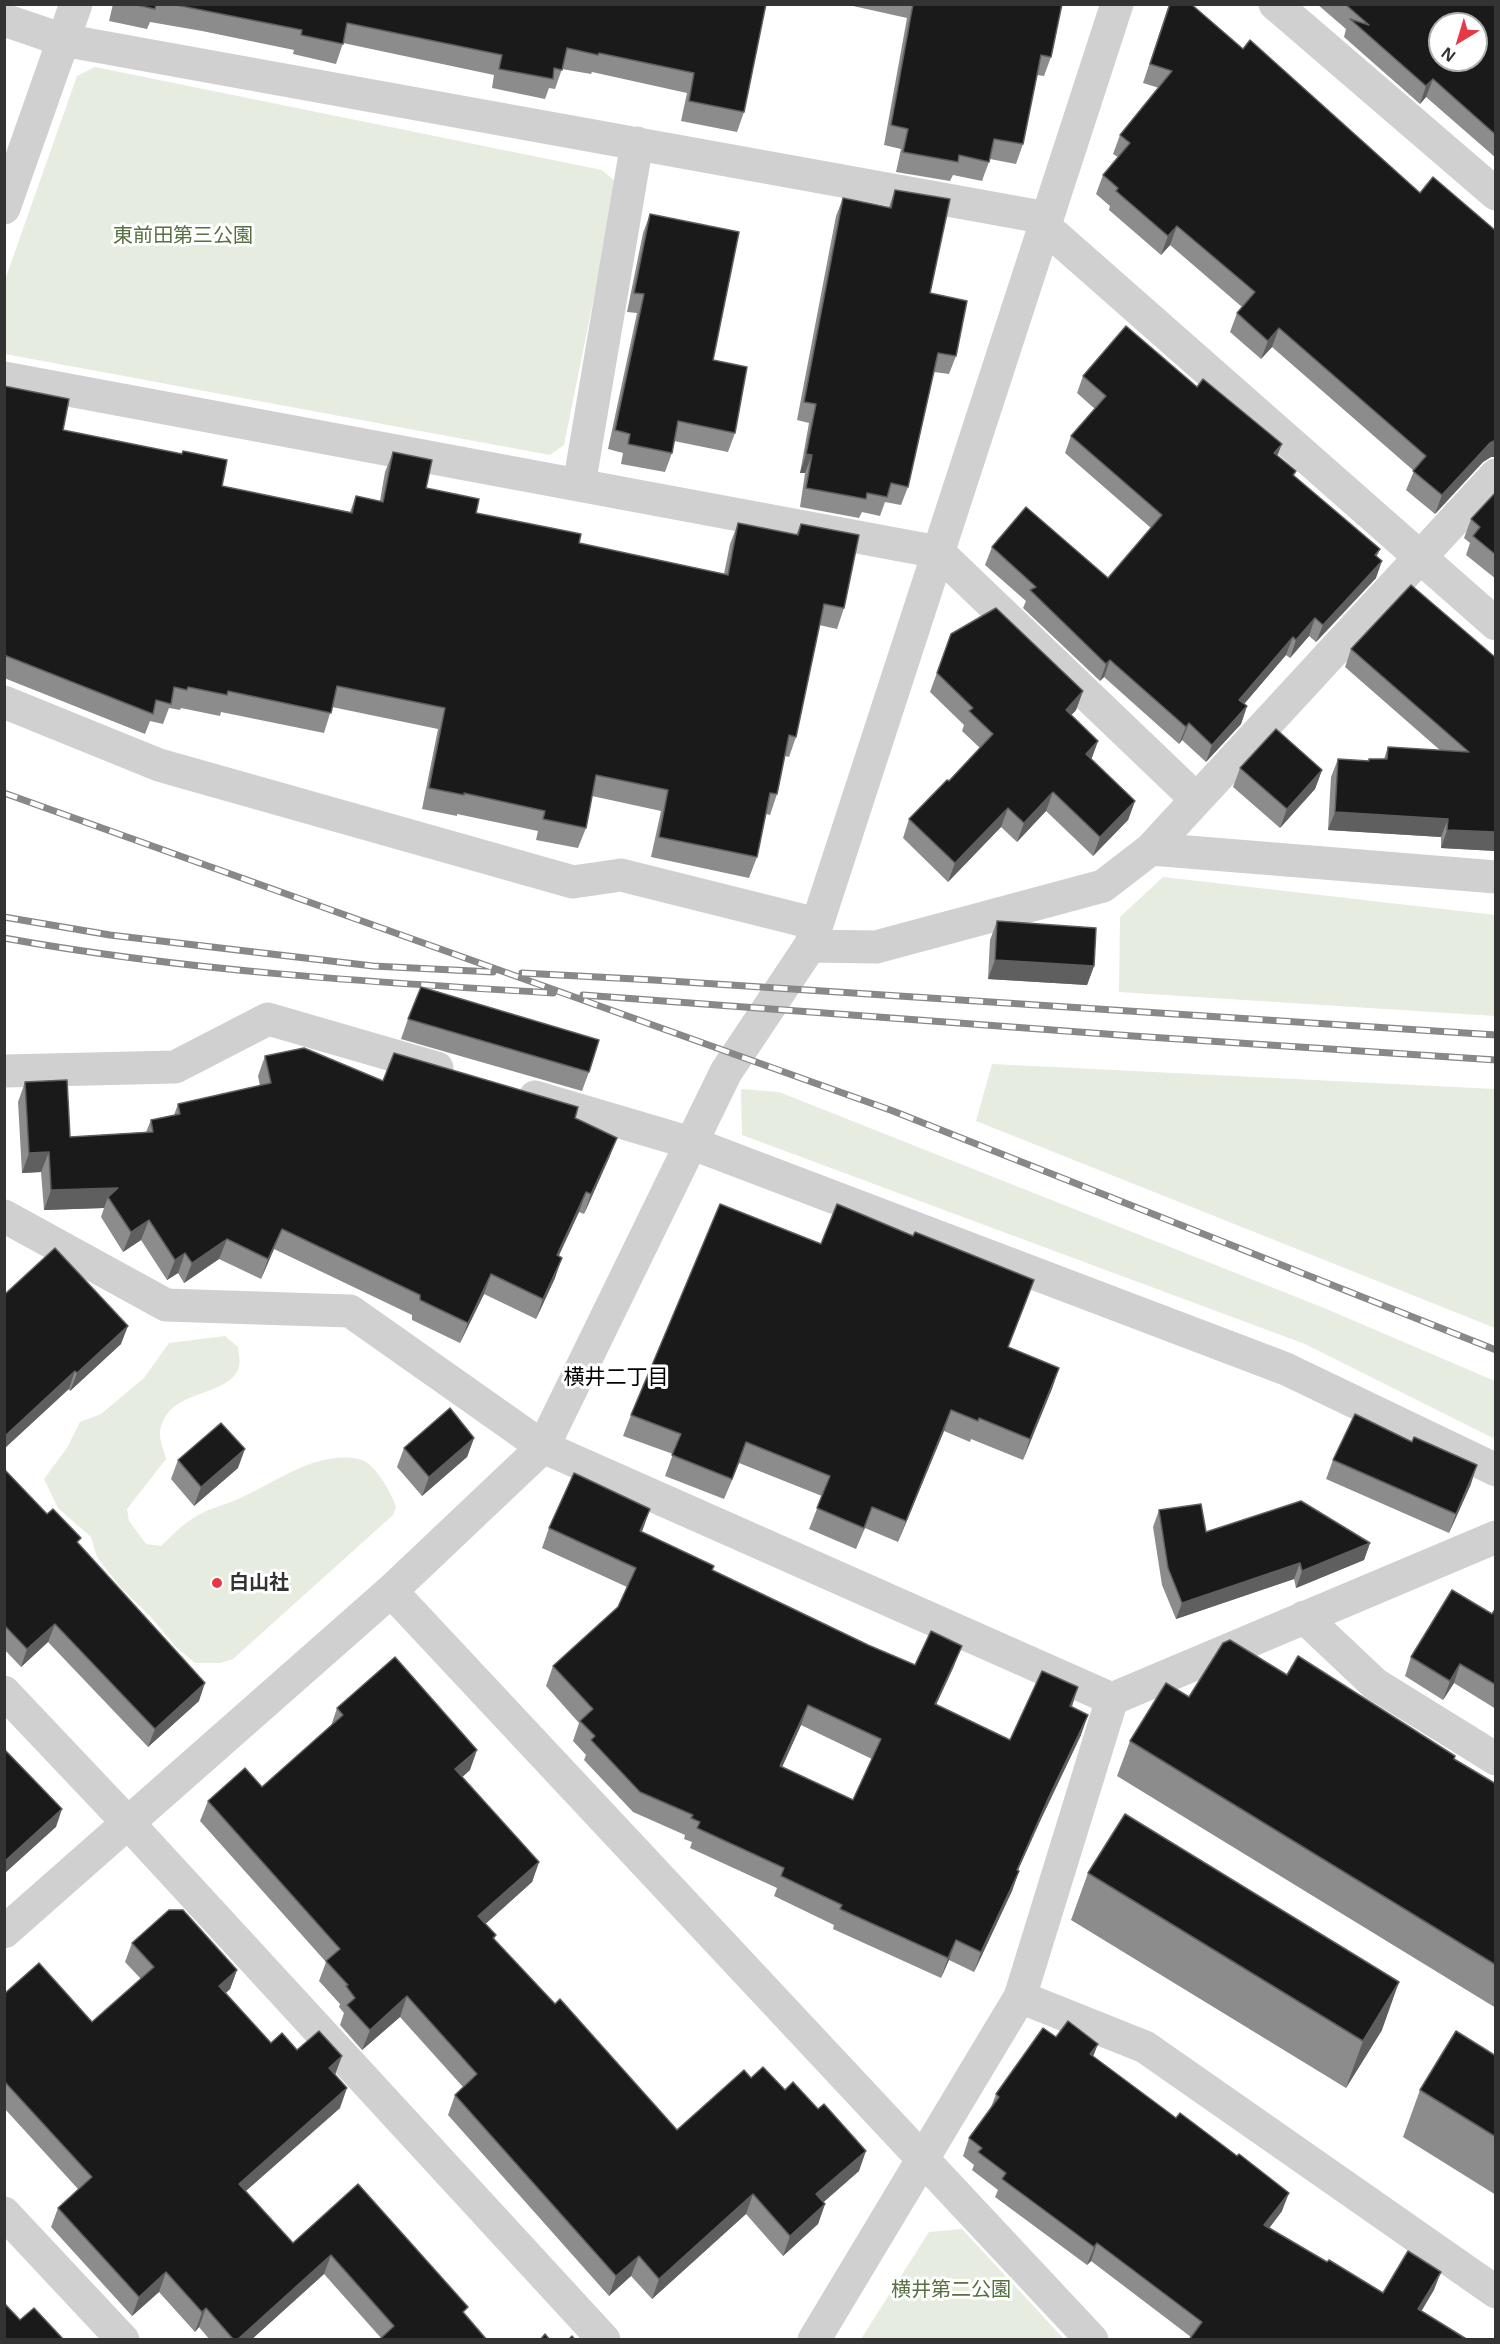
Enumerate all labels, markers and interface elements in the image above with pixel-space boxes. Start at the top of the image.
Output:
north arrow [1428,12,1488,72]
text: N [1436,42,1460,67]
park label: 東前田第三公園 [113,224,253,248]
district label: 横井二丁目 [564,1365,668,1391]
place label: 白山社 [229,1571,289,1595]
marker: 白山社 [210,1576,224,1590]
park label: 横井第二公園 [891,2278,1011,2302]

